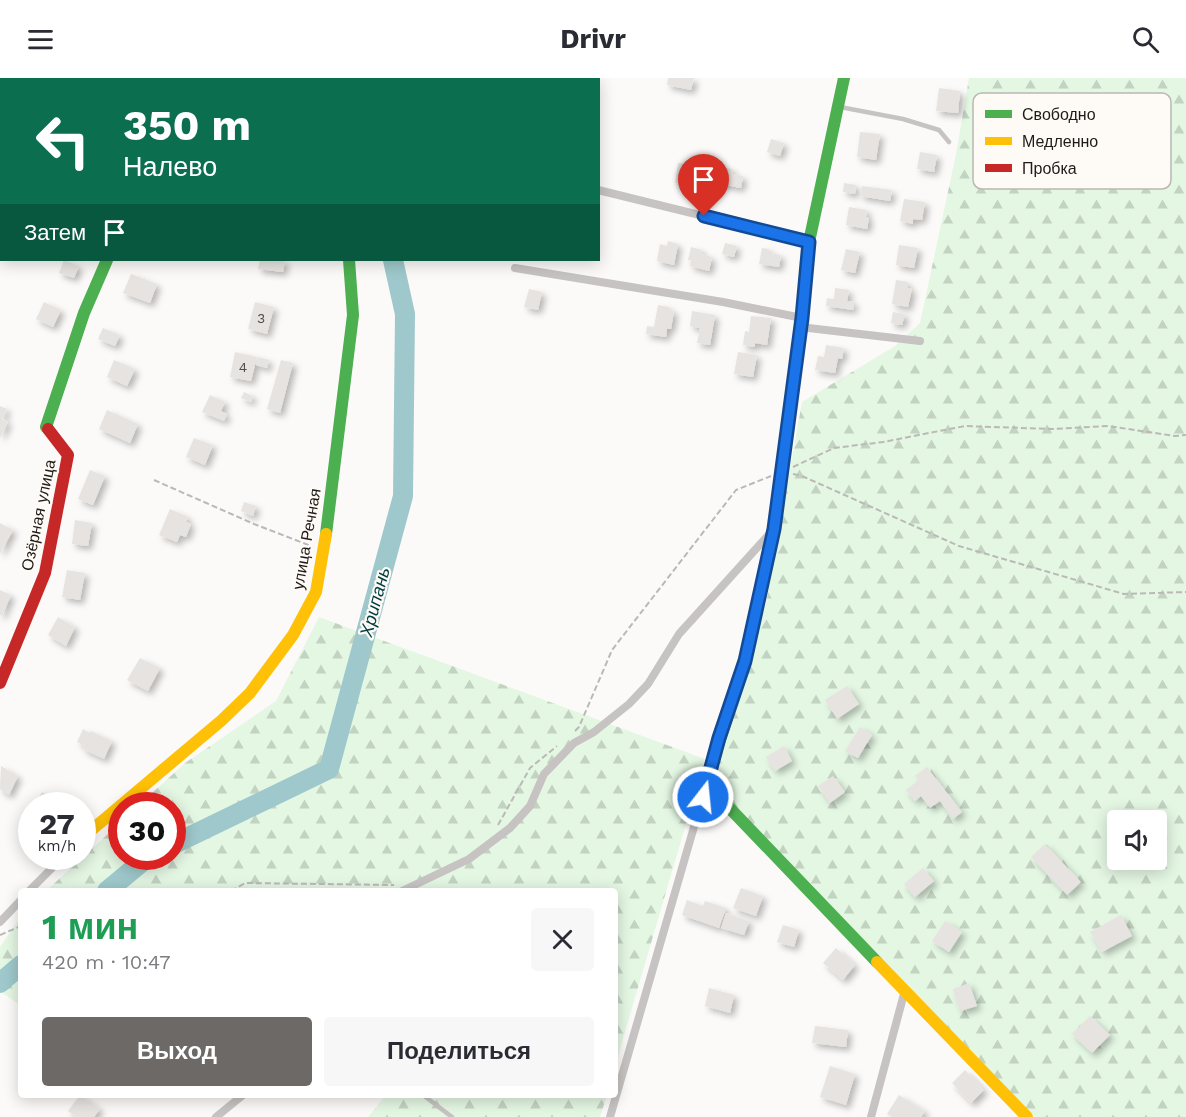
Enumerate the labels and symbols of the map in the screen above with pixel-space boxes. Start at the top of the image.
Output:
legend [973,93,1171,189]
text: Свободно [1022,105,1096,124]
text: Медленно [1022,132,1098,151]
pin [678,154,729,216]
text: Пробка [1022,159,1077,178]
house number: 3 [257,310,265,326]
house number: 4 [239,359,247,375]
street label: Озёрная улица [17,458,60,573]
street label: улица Речная [288,487,325,591]
water label: Хрипань [355,565,394,640]
position arrow [671,765,735,829]
speed limit sign: 30 [108,792,186,870]

